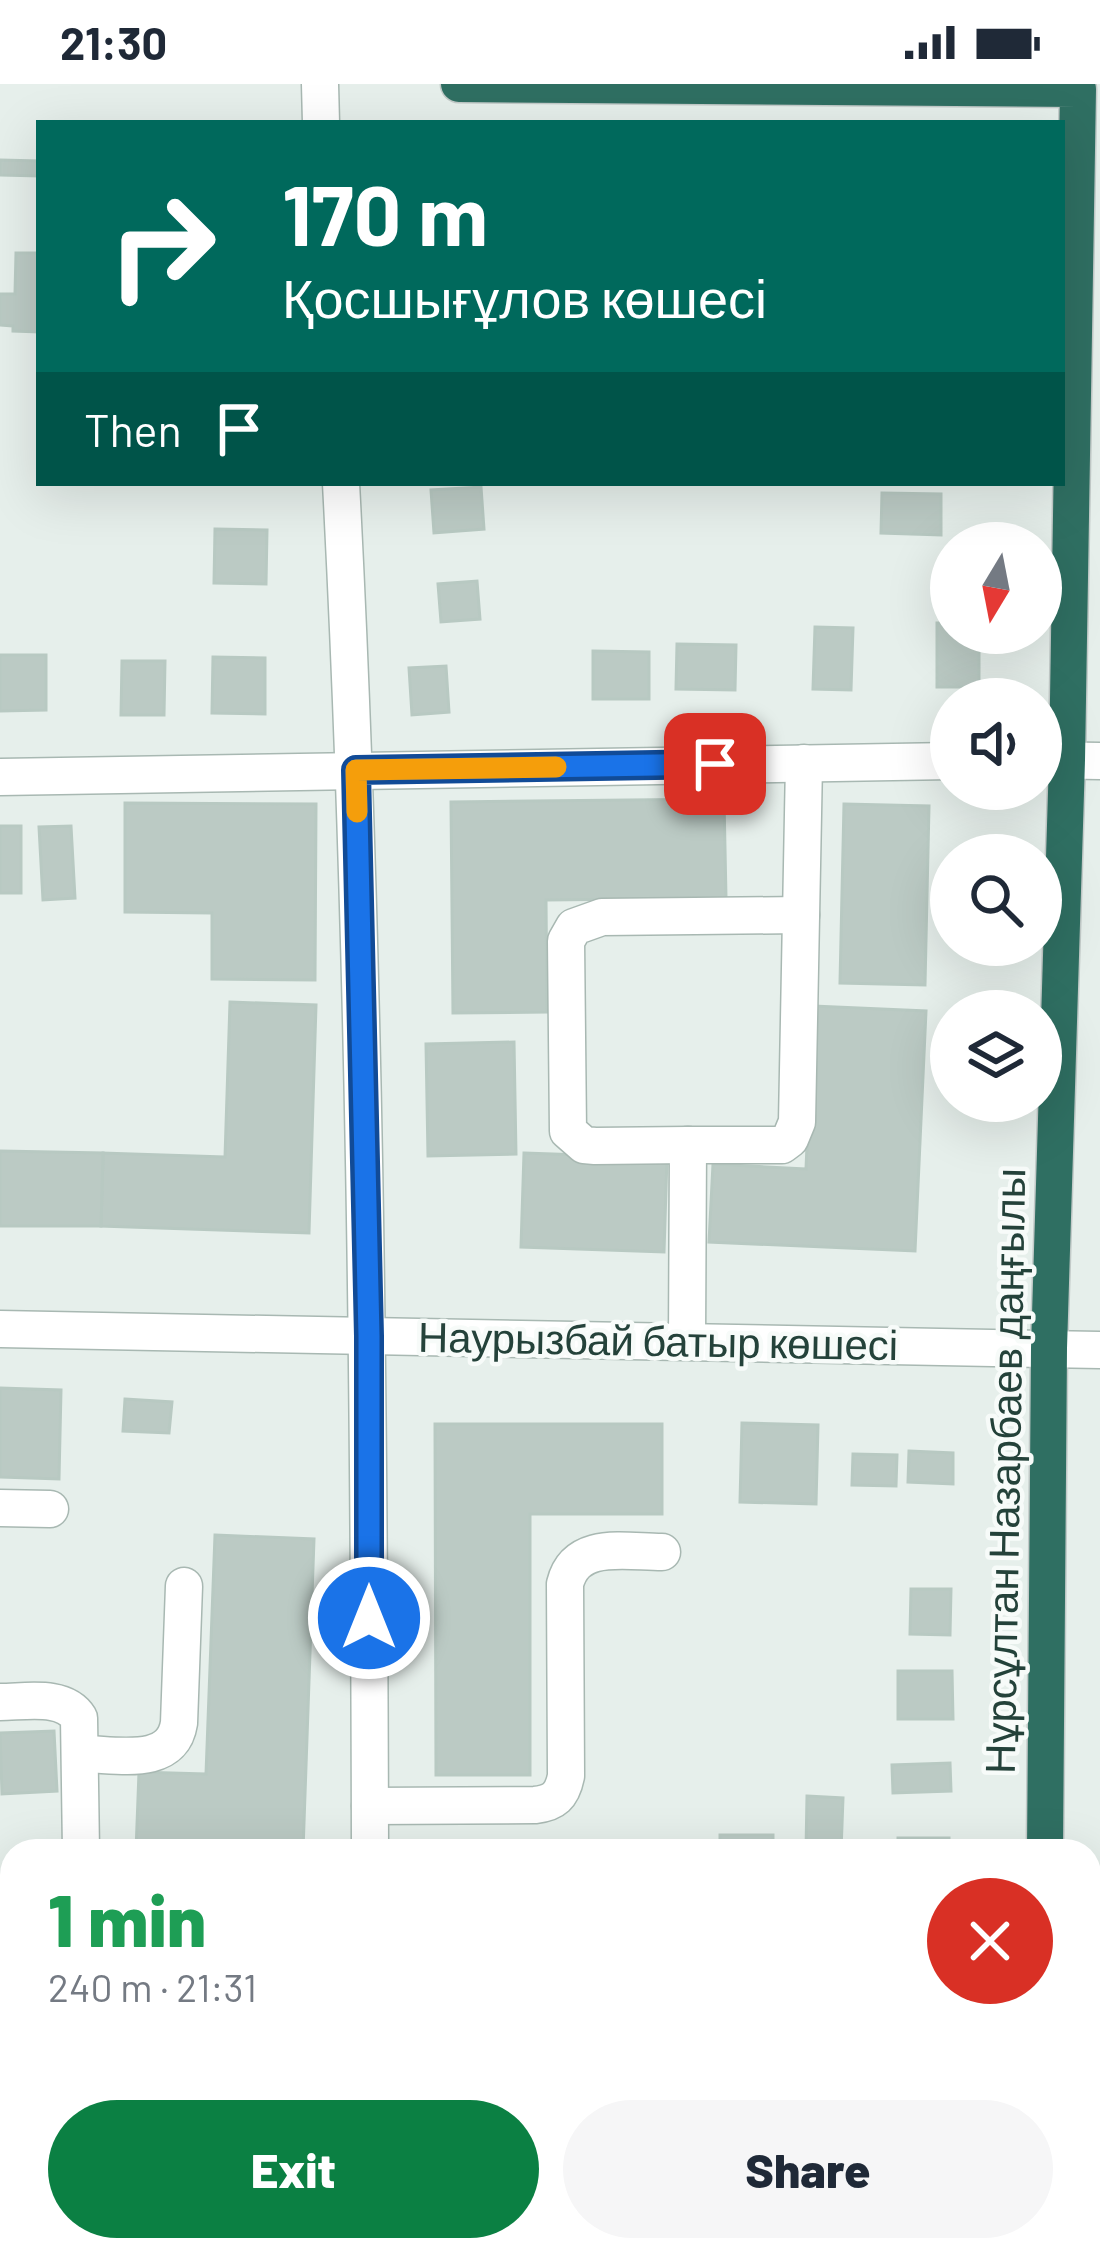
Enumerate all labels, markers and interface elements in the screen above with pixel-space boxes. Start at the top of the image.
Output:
text: 21:30 [60,15,167,69]
text: 170 m [282,162,488,263]
icon: right [84,168,240,324]
text: Қосшығұлов көшесі [282,264,767,329]
icon: arrive [206,396,272,462]
text: Then [84,402,182,456]
north arrow [930,522,1062,654]
map controls [930,522,1062,1122]
button: sound [930,678,1062,810]
pin [664,713,766,815]
icon: arrive [682,731,748,797]
button: search [930,834,1062,966]
button: layers [930,990,1062,1122]
street label: Нұрсұлтан Назарбаев даңғылы [973,1168,1034,1774]
street label: Наурызбай батыр көшесі [418,1310,899,1369]
position arrow [306,1555,432,1681]
text: 1 min [48,1875,206,1961]
button: close [927,1878,1053,2004]
text: 240 m · 21:31 [48,1963,257,2010]
button: Exit [48,2100,539,2238]
button: Share [563,2100,1053,2238]

